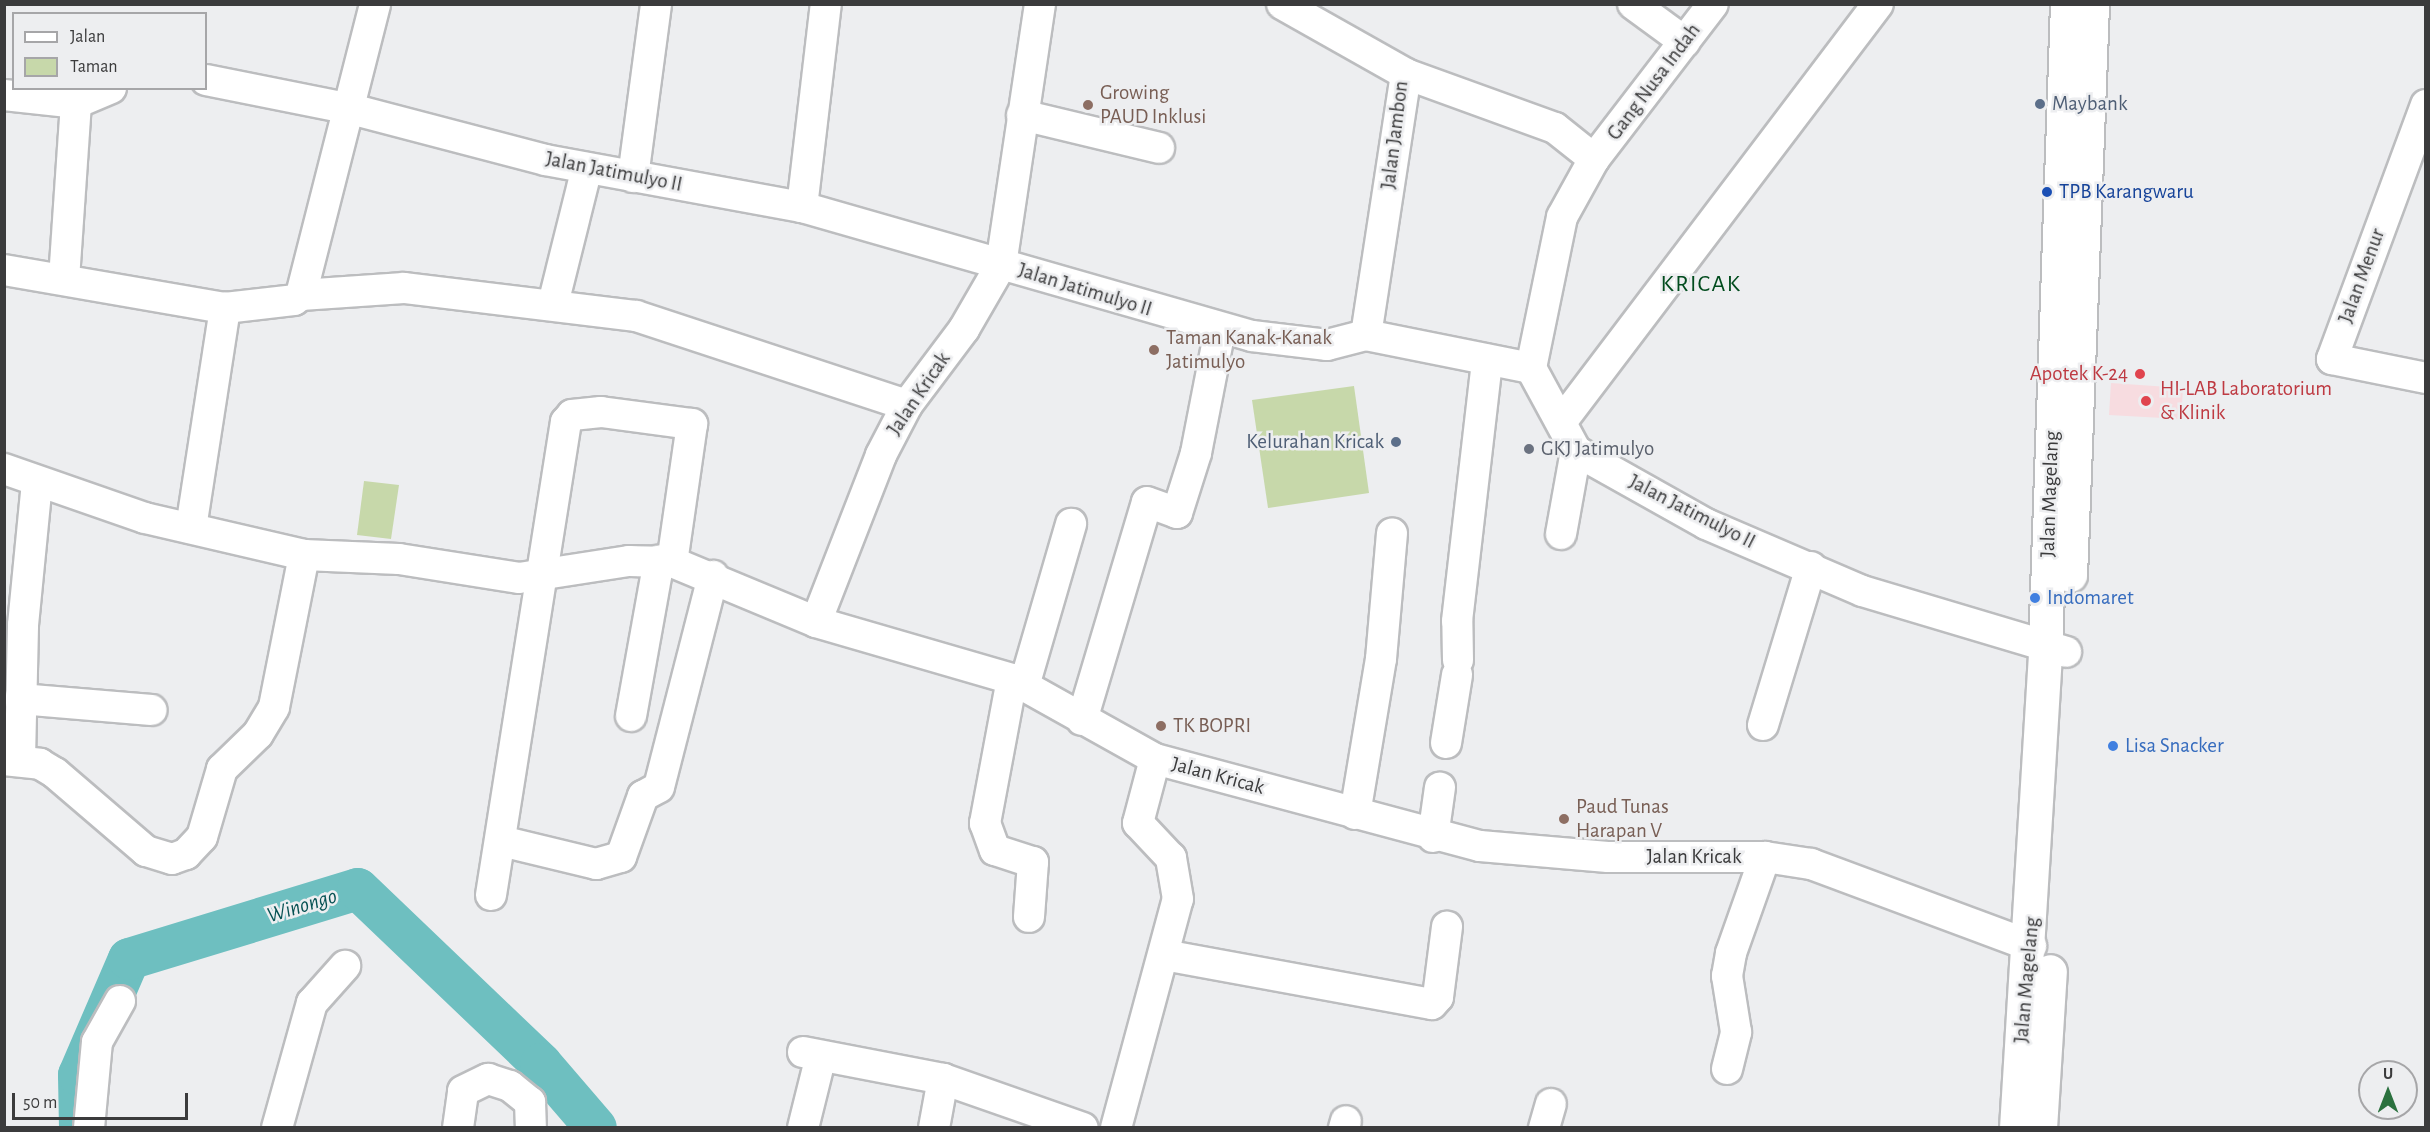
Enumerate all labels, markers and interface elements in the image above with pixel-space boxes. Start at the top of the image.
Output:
legend [12,12,207,90]
street label: Gang Nusa Indah [1602,19,1706,145]
text: Jalan [70,28,105,46]
text: Taman [70,58,118,76]
street label: Jalan Jambon [1376,79,1414,191]
place label: Growing PAUD Inklusi [1100,80,1206,130]
place label: Maybank [2052,91,2127,117]
marker: Maybank [2033,97,2047,111]
marker: Growing PAUD Inklusi [1081,98,1095,112]
street label: Jalan Jatimulyo II [544,146,684,198]
place label: TPB Karangwaru [2059,179,2194,205]
marker: TPB Karangwaru [2040,185,2054,199]
street label: Jalan Menur [2333,225,2391,327]
street label: Jalan Jatimulyo II [1015,258,1155,322]
district label: KRICAK [1661,271,1741,299]
place label: Taman Kanak-Kanak Jatimulyo [1166,325,1332,375]
marker: Taman Kanak-Kanak Jatimulyo [1147,343,1161,357]
street label: Jalan Kricak [882,348,956,440]
place label: Apotek K-24 [2030,361,2128,387]
marker: Apotek K-24 [2133,367,2147,381]
place label: HI-LAB Laboratorium & Klinik [2160,376,2332,426]
marker: HI-LAB Laboratorium & Klinik [2137,392,2155,410]
place label: Kelurahan Kricak [1246,429,1384,455]
street label: Jalan Magelang [2035,430,2065,558]
marker: Kelurahan Kricak [1389,435,1403,449]
place label: GKJ Jatimulyo [1541,436,1654,462]
marker: GKJ Jatimulyo [1522,442,1536,456]
street label: Jalan Jatimulyo II [1624,469,1760,555]
place label: Indomaret [2047,585,2134,611]
marker: Indomaret [2028,591,2042,605]
place label: TK BOPRI [1173,713,1251,739]
marker: TK BOPRI [1154,719,1168,733]
place label: Lisa Snacker [2125,733,2224,759]
marker: Lisa Snacker [2106,739,2120,753]
street label: Jalan Kricak [1169,752,1267,800]
place label: Paud Tunas Harapan V [1576,794,1669,844]
marker: Paud Tunas Harapan V [1557,812,1571,826]
street label: Jalan Kricak [1646,844,1742,870]
water label: Winongo [264,883,340,929]
street label: Jalan Magelang [2009,916,2045,1044]
north arrow [2358,1060,2418,1120]
text: U [2383,1066,2393,1082]
scale bar [15,1081,190,1119]
text: 50 m [23,1094,57,1112]

